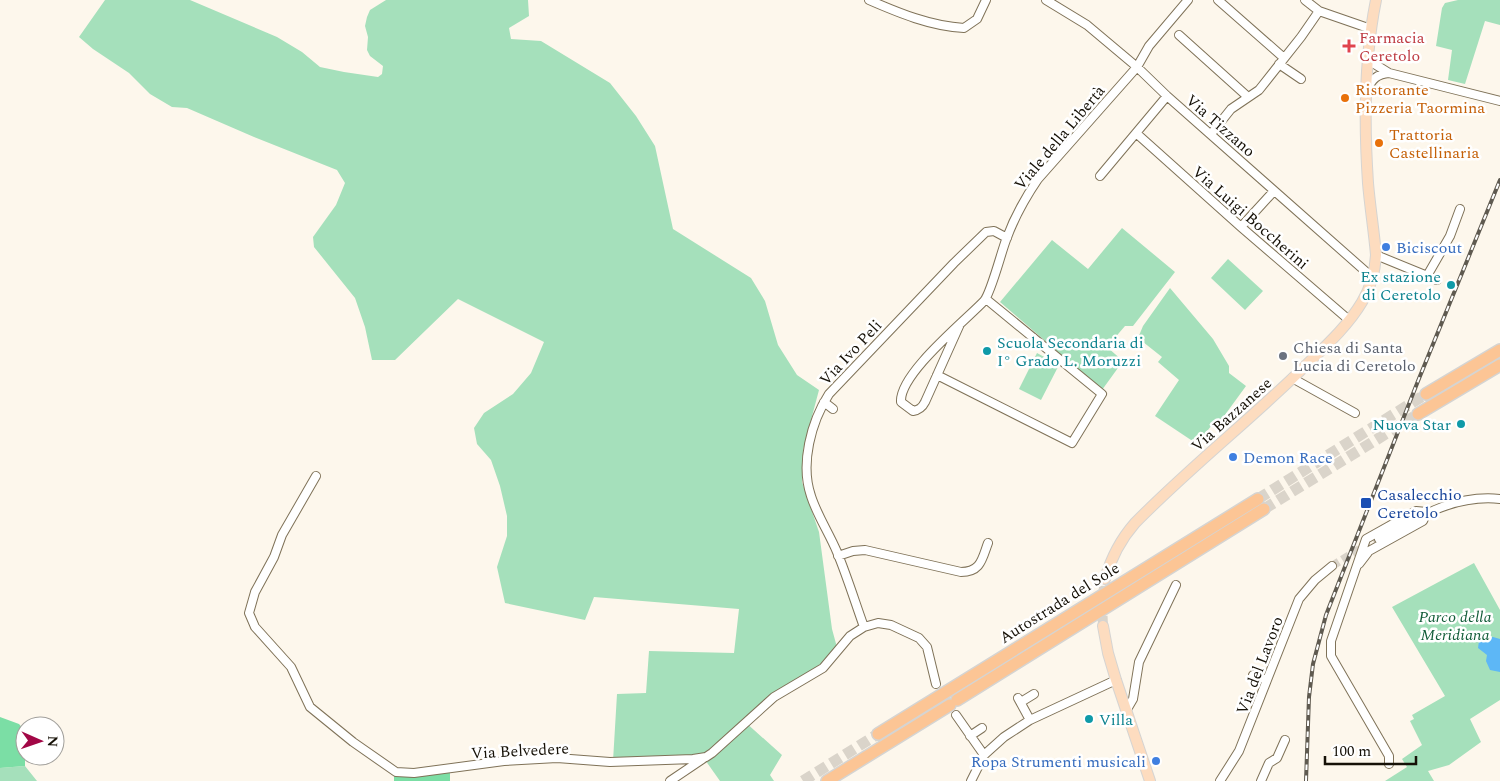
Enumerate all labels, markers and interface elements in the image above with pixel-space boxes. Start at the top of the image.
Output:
place label: Farmacia Ceretolo [1359,26,1425,68]
marker: Farmacia Ceretolo [1343,40,1355,52]
place label: Ristorante Pizzeria Taormina [1355,78,1485,120]
street label: Viale della Libertà [1009,80,1111,195]
street label: Via Tizzano [1180,89,1261,163]
marker: Ristorante Pizzeria Taormina [1339,92,1351,104]
place label: Trattoria Castellinaria [1389,123,1479,165]
marker: Trattoria Castellinaria [1373,137,1385,149]
street label: Via Luigi Boccherini [1187,160,1314,275]
place label: Biciscout [1396,236,1462,260]
marker: Biciscout [1380,241,1392,253]
place label: Ex stazione di Ceretolo [1360,265,1441,307]
marker: Ex stazione di Ceretolo [1445,279,1457,291]
street label: Via Ivo Peli [814,314,888,391]
place label: Scuola Secondaria di I° Grado L. Moruzzi [997,331,1144,373]
place label: Chiesa di Santa Lucia di Ceretolo [1293,336,1416,378]
marker: Scuola Secondaria di I° Grado L. Moruzzi [981,345,993,357]
marker: Chiesa di Santa Lucia di Ceretolo [1277,350,1289,362]
street label: Via Bazzanese [1186,372,1278,458]
place label: Nuova Star [1373,413,1451,437]
marker: Nuova Star [1455,418,1467,430]
place label: Demon Race [1243,446,1333,470]
marker: Demon Race [1227,451,1239,463]
place label: Casalecchio Ceretolo [1377,483,1462,525]
marker: Casalecchio Ceretolo [1359,496,1373,510]
street label: Autostrada del Sole [995,556,1124,650]
park label: Parco della Meridiana [1418,605,1492,647]
street label: Via del Lavoro [1230,613,1290,718]
place label: Villa [1099,708,1133,732]
marker: Villa [1083,713,1095,725]
north arrow [15,716,65,766]
scale bar [1325,734,1416,766]
text: N [42,735,63,748]
street label: Via Belvedere [470,736,570,766]
text: 100 m [1332,740,1371,763]
place label: Ropa Strumenti musicali [971,750,1146,774]
marker: Ropa Strumenti musicali [1150,755,1162,767]

